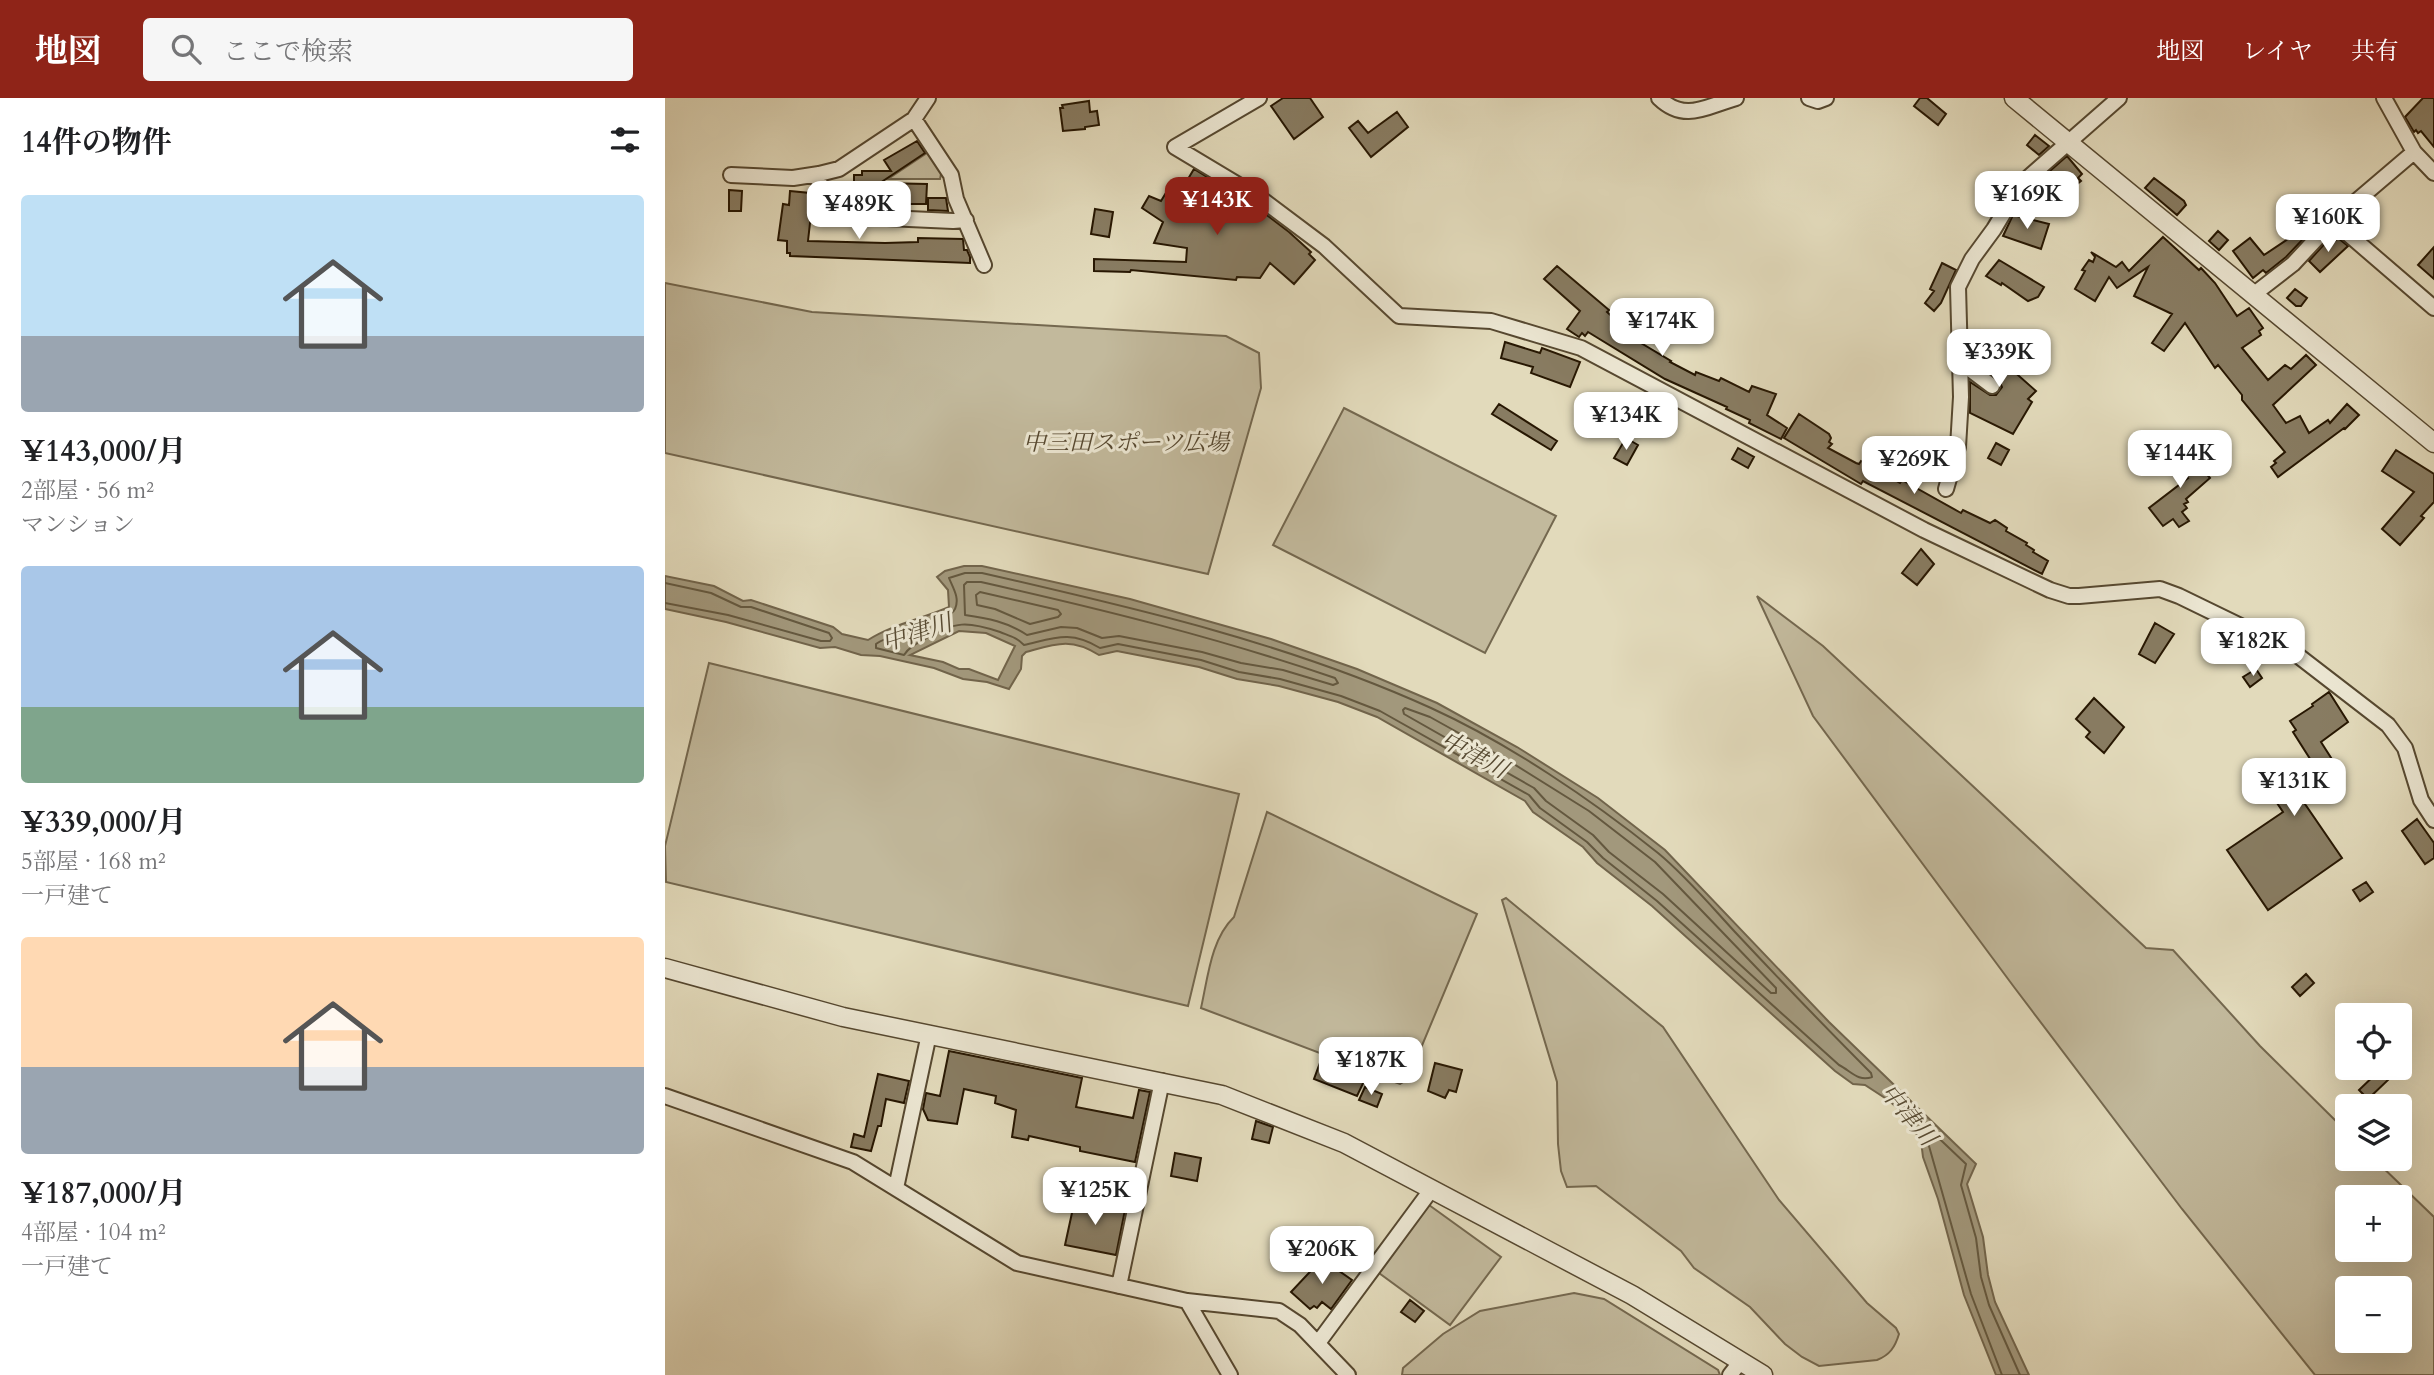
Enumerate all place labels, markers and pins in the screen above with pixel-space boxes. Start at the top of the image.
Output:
pin: ¥169K [1978,172,2076,231]
pin: ¥143K [1168,178,1266,237]
pin: ¥489K [810,181,908,241]
pin: ¥160K [2279,194,2377,254]
pin: ¥174K [1613,299,1711,358]
pin: ¥339K [1950,330,2048,389]
pin: ¥134K [1577,392,1675,452]
pin: ¥144K [2131,430,2229,490]
pin: ¥269K [1865,436,1963,496]
pin: ¥182K [2204,618,2302,678]
pin: ¥131K [2245,758,2343,818]
pin: ¥187K [1322,1038,1420,1097]
pin: ¥125K [1046,1168,1144,1227]
pin: ¥206K [1273,1226,1371,1286]

